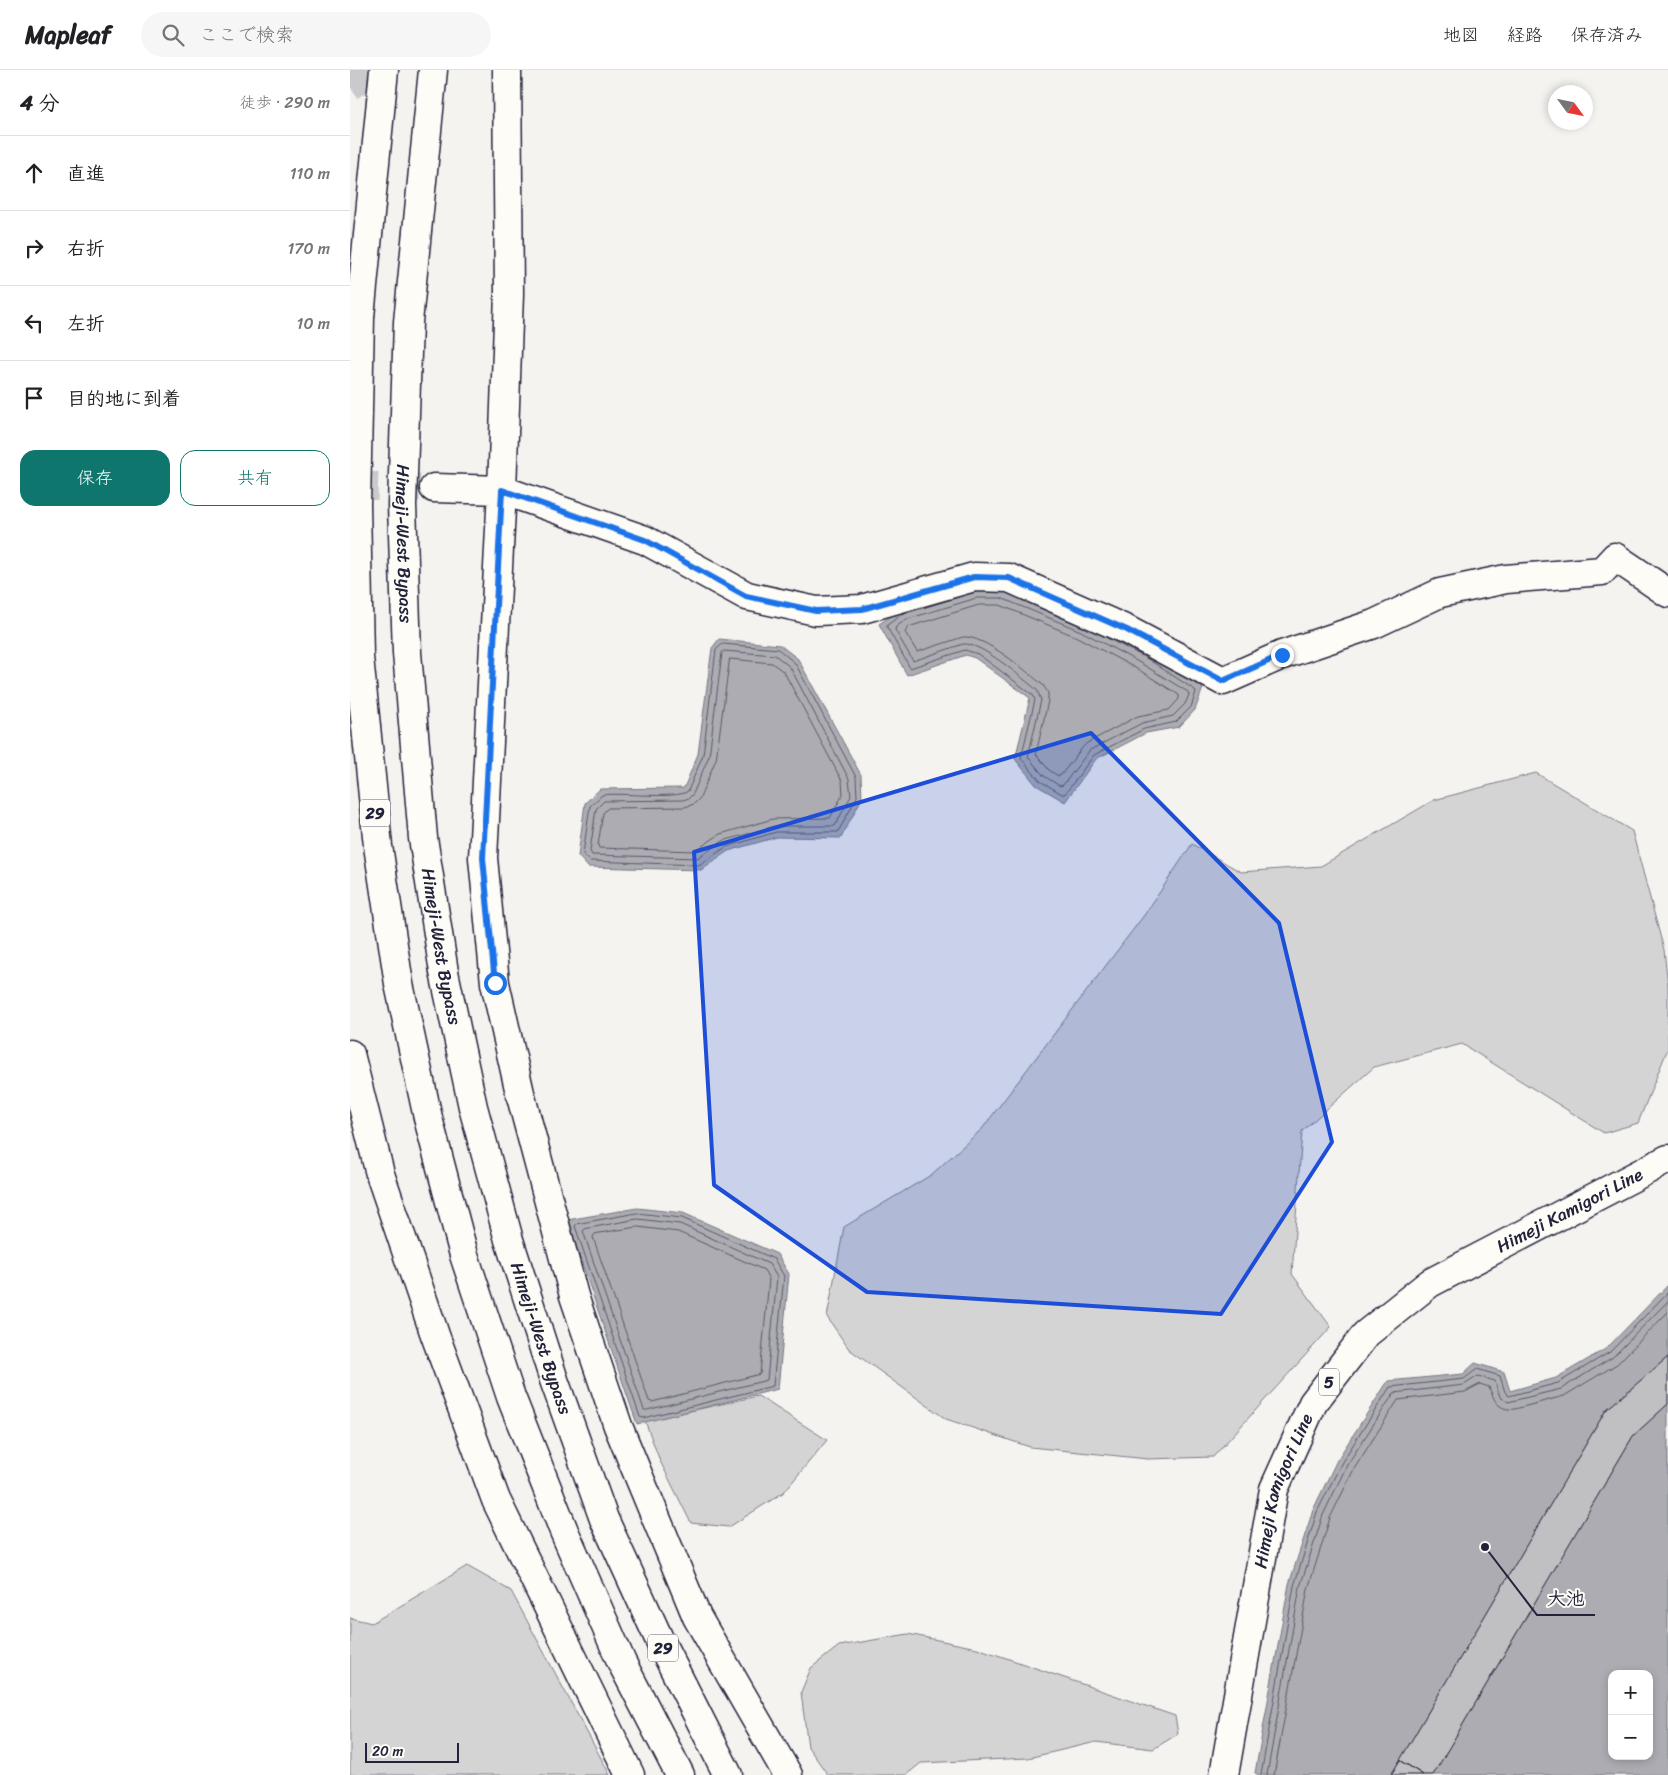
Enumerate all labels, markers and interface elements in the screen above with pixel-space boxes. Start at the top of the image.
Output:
search box [141,12,491,57]
text: Mapleaf [25,14,111,56]
text: ここで検索 [199,18,294,51]
text: 地図 [1443,19,1479,51]
text: 経路 [1507,19,1543,51]
text: 保存済み [1571,19,1643,51]
icon: search [159,21,187,49]
text: 4 分 [20,84,60,122]
north arrow [1548,85,1593,130]
text: 徒歩 · 290 m [240,88,330,117]
text: 直進 [67,157,105,190]
icon: ahead [20,159,48,187]
text: 110 m [290,159,330,188]
text: 右折 [67,232,105,265]
icon: right [20,234,48,262]
text: 170 m [287,234,330,263]
text: 左折 [67,307,105,340]
icon: left [20,309,48,337]
text: 10 m [297,309,330,338]
text: 目的地に到着 [67,382,181,415]
icon: arrive [20,384,48,412]
button: 保存 [20,450,170,506]
button: 共有 [180,450,330,506]
street label: Himeji-West Bypass [386,464,422,624]
route end [1271,644,1294,667]
road number: 29 [360,800,390,826]
street label: Himeji-West Bypass [412,865,471,1029]
route start [484,972,507,995]
street label: Himeji Kamigori Line [1490,1159,1649,1262]
street label: Himeji-West Bypass [501,1258,581,1420]
road number: 5 [1319,1368,1339,1395]
street label: Himeji Kamigori Line [1244,1408,1322,1571]
callout: 大池 [1537,1581,1595,1615]
text: 大池 [1547,1582,1585,1615]
road number: 29 [648,1635,678,1662]
map controls [1608,1670,1653,1760]
button: + [1608,1670,1653,1715]
button: − [1608,1715,1653,1760]
text: 20 m [372,1739,403,1764]
scale bar [365,1740,459,1763]

